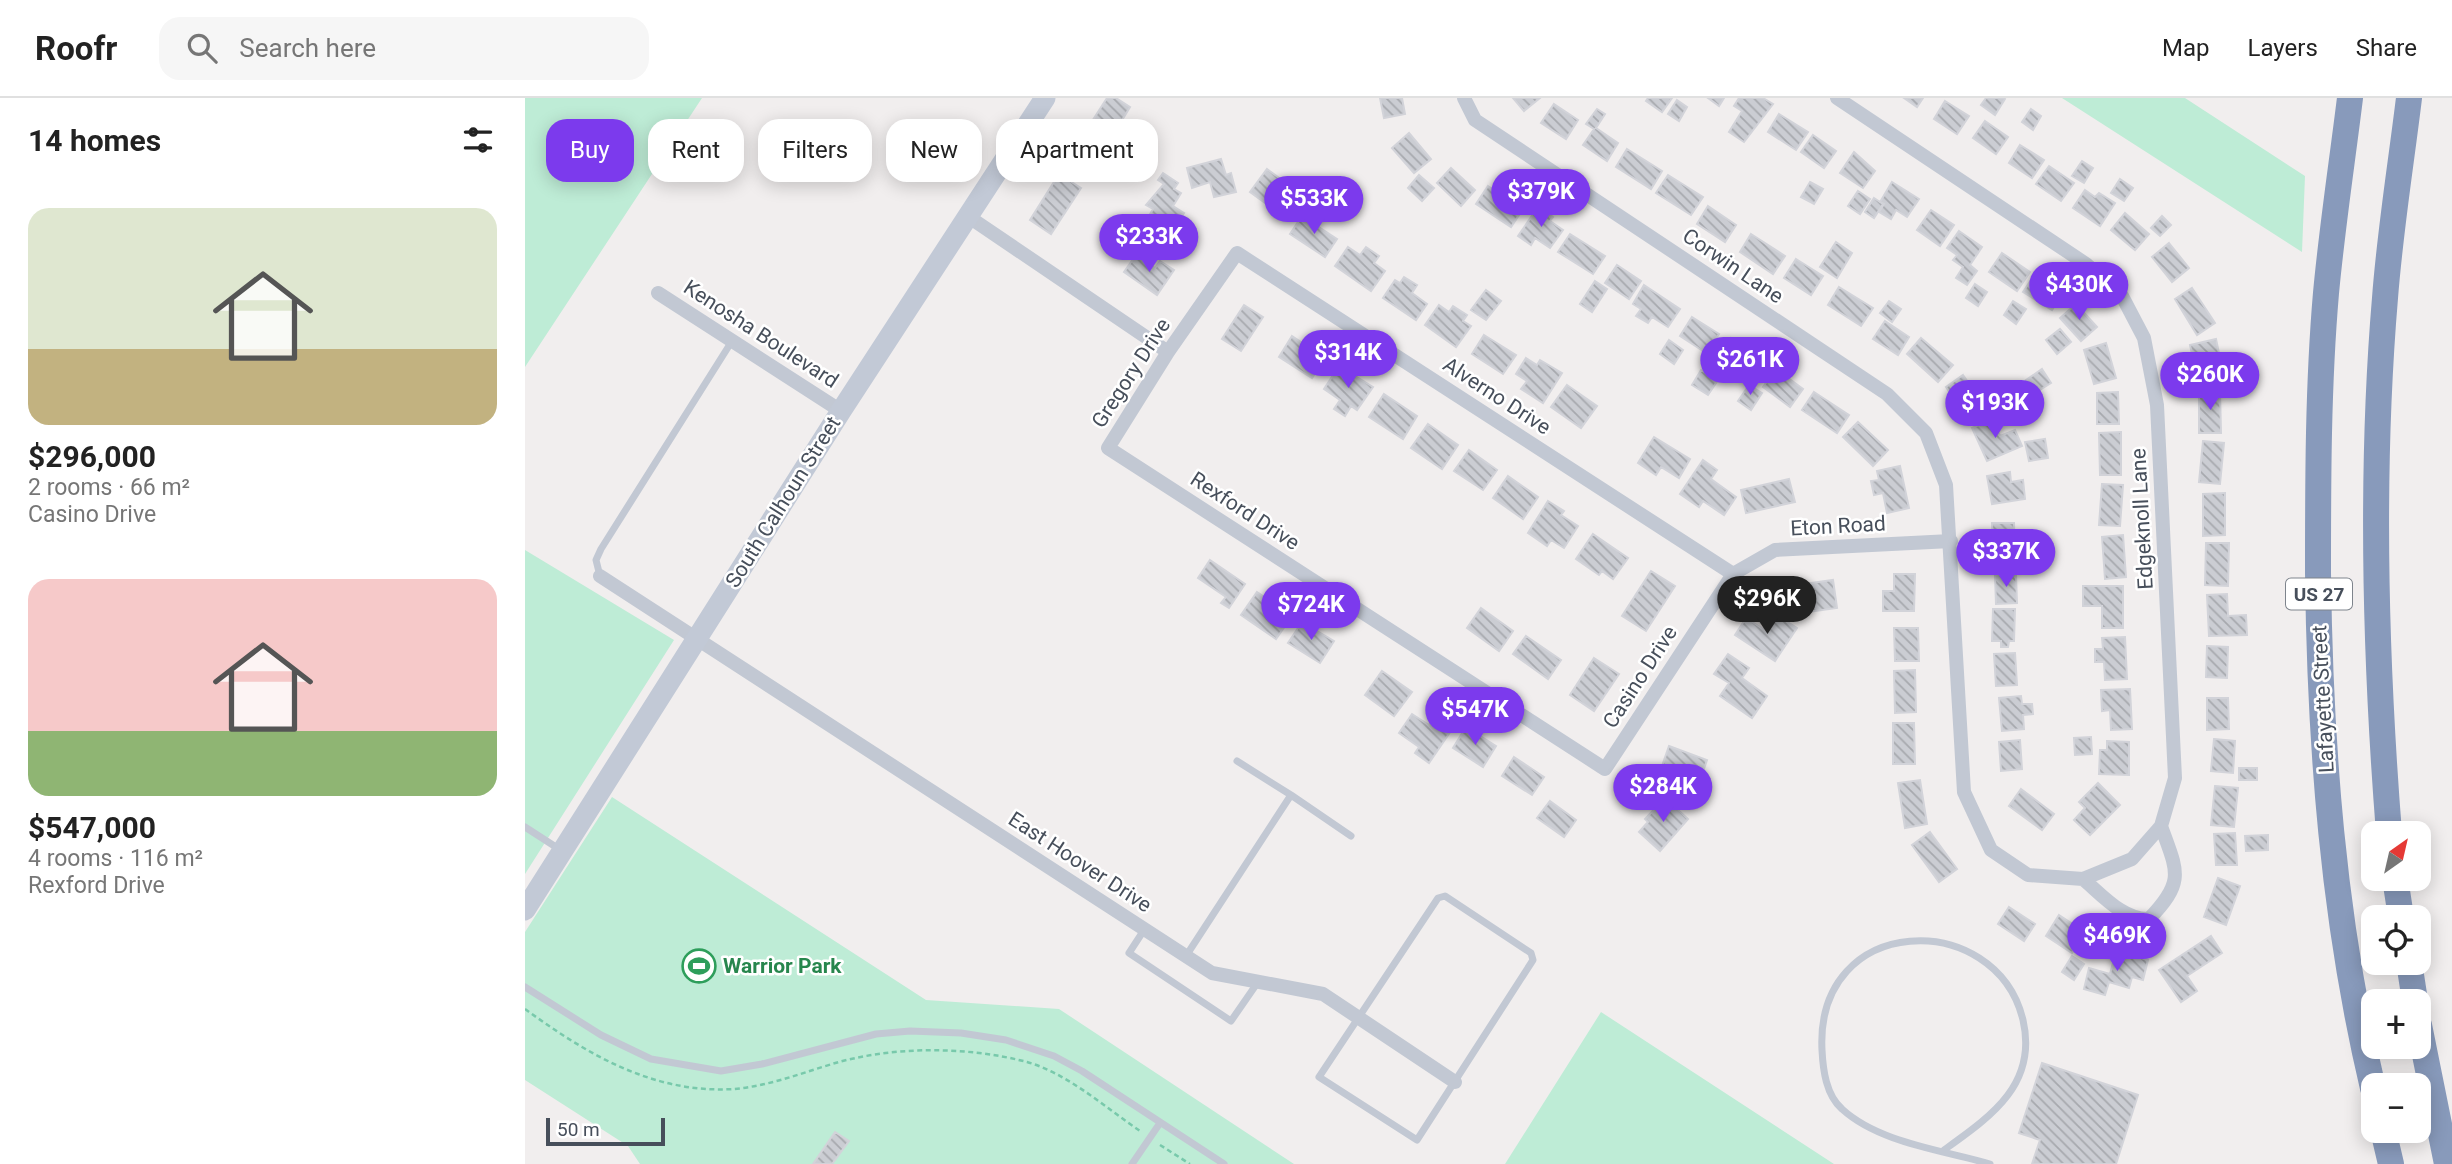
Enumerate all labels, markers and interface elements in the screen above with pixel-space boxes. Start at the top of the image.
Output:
search box [159,17,649,80]
text: Roofr [35,29,117,68]
icon: search [183,29,221,67]
text: Search here [239,33,376,63]
text: Map [2162,34,2210,62]
text: Layers [2248,34,2318,62]
text: Share [2356,34,2417,62]
chip: Buy [546,119,634,182]
chip: Rent [648,119,744,182]
chip: Filters [758,119,872,182]
chip: New [886,119,982,182]
chip: Apartment [996,119,1158,182]
icon: filters [459,121,497,159]
text: 14 homes [28,123,161,158]
pin: $379K [1492,170,1590,229]
pin: $533K [1265,176,1363,236]
text: $379K [1507,178,1575,205]
text: $533K [1280,185,1348,212]
pin: $233K [1100,214,1198,274]
text: $233K [1115,223,1183,250]
street label: Corwin Lane [1678,224,1788,308]
icon: home [200,253,326,379]
pin: $430K [2030,262,2128,322]
text: $430K [2045,271,2113,298]
street label: Kenosha Boulevard [679,275,843,393]
street label: Gregory Drive [1087,314,1175,432]
pin: $314K [1299,330,1397,390]
pin: $261K [1701,338,1799,397]
text: $314K [1314,339,1382,366]
text: $261K [1716,346,1784,373]
street label: Alverno Drive [1439,352,1555,440]
pin: $260K [2161,352,2259,412]
text: $260K [2176,361,2244,388]
pin: $193K [1946,380,2044,440]
text: $193K [1961,389,2029,416]
street label: South Calhoun Street [721,412,845,592]
text: $296,000 [28,439,156,474]
street label: Edgeknoll Lane [2126,448,2158,590]
street label: Rexford Drive [1186,467,1304,555]
text: 2 rooms · 66 m² [28,474,190,501]
text: Casino Drive [28,501,156,528]
street label: Eton Road [1790,512,1886,540]
pin: $337K [1957,530,2055,589]
text: $337K [1972,538,2040,565]
pin: $296K [1718,576,1816,636]
road number: US 27 [2286,579,2352,610]
pin: $724K [1262,582,1360,642]
text: $296K [1733,585,1801,612]
text: $724K [1277,591,1345,618]
street label: Casino Drive [1598,621,1682,733]
icon: home [200,624,326,750]
street label: Lafayette Street [2307,624,2339,773]
pin: $547K [1426,688,1524,747]
text: $547K [1441,696,1509,723]
pin: $284K [1614,764,1712,824]
text: $284K [1629,773,1697,800]
street label: East Hoover Drive [1004,807,1156,917]
text: $547,000 [28,810,156,845]
north arrow [2361,821,2431,891]
map controls [2361,821,2431,1143]
text: 4 rooms · 116 m² [28,845,203,872]
text: Rexford Drive [28,872,165,899]
button: locate [2361,905,2431,975]
pin: $469K [2068,914,2166,973]
text: $469K [2083,922,2151,949]
sports icon: Warrior Park [680,947,718,985]
place label: Warrior Park [723,954,842,978]
button: + [2361,989,2431,1059]
button: − [2361,1073,2431,1143]
scale bar [546,1115,665,1147]
text: 50 m [557,1118,600,1141]

